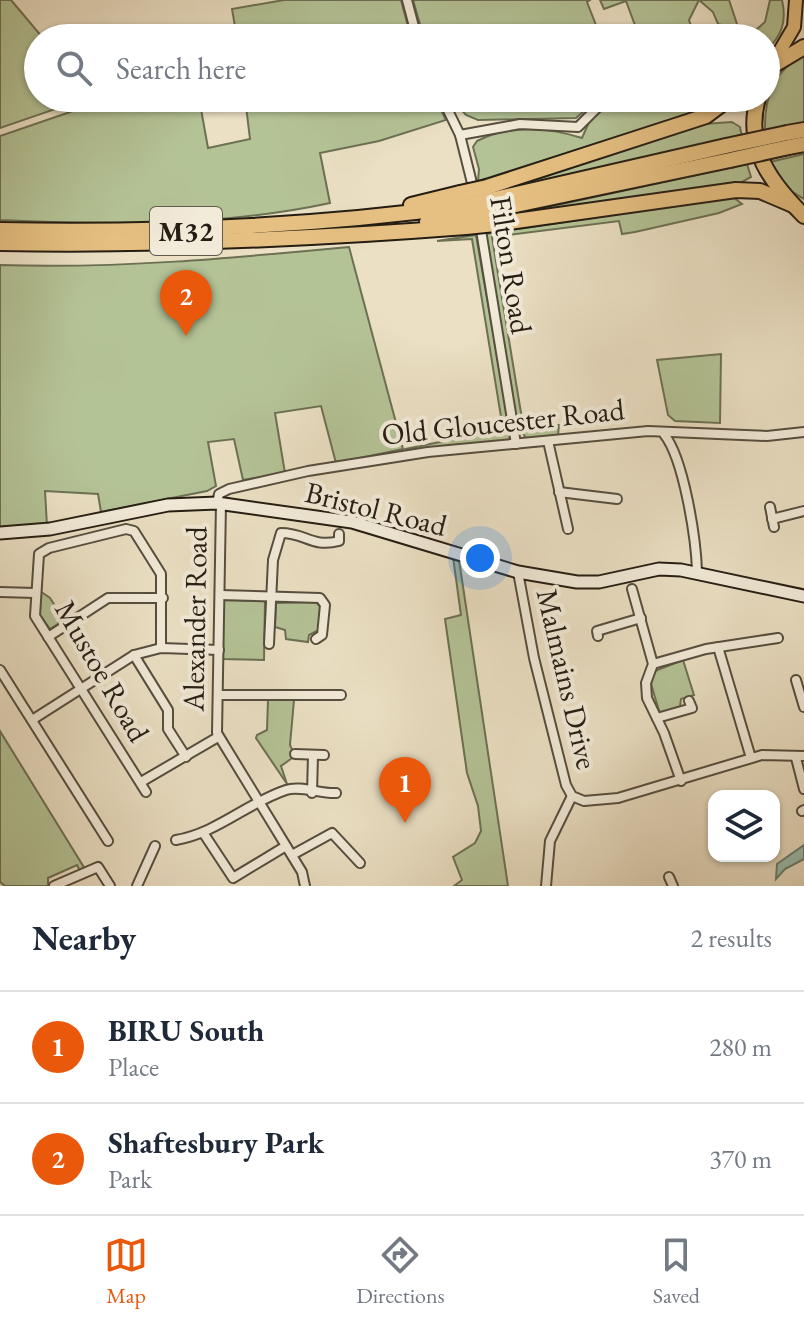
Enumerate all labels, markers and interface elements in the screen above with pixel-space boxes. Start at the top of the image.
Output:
search box [24,24,780,112]
icon: search [52,46,96,90]
text: Search here [116,49,246,88]
street label: Filton Road [481,193,542,337]
road number: M32 [150,207,222,255]
pin: 2 [160,270,212,336]
street label: Old Gloucester Road [380,389,627,454]
street label: Bristol Road [301,472,452,545]
street label: Alexander Road [173,525,216,713]
your location [460,538,500,578]
street label: Malmains Drive [528,585,607,773]
street label: Mustoe Road [46,593,159,749]
pin: 1 [379,757,431,823]
map controls [708,790,780,862]
button: layers [708,790,780,862]
text: Nearby [32,916,136,960]
text: 2 results [691,921,772,955]
text: BIRU South [108,1011,264,1050]
text: 1 [51,1030,65,1064]
text: 280 m [709,1030,772,1064]
text: Place [108,1050,159,1084]
text: Shaftesbury Park [108,1123,324,1162]
text: 2 [51,1142,65,1176]
text: 370 m [709,1142,772,1176]
text: Park [108,1162,152,1196]
tab: Map [104,1233,148,1310]
tab: Directions [356,1233,445,1310]
tab: Saved [653,1233,700,1310]

